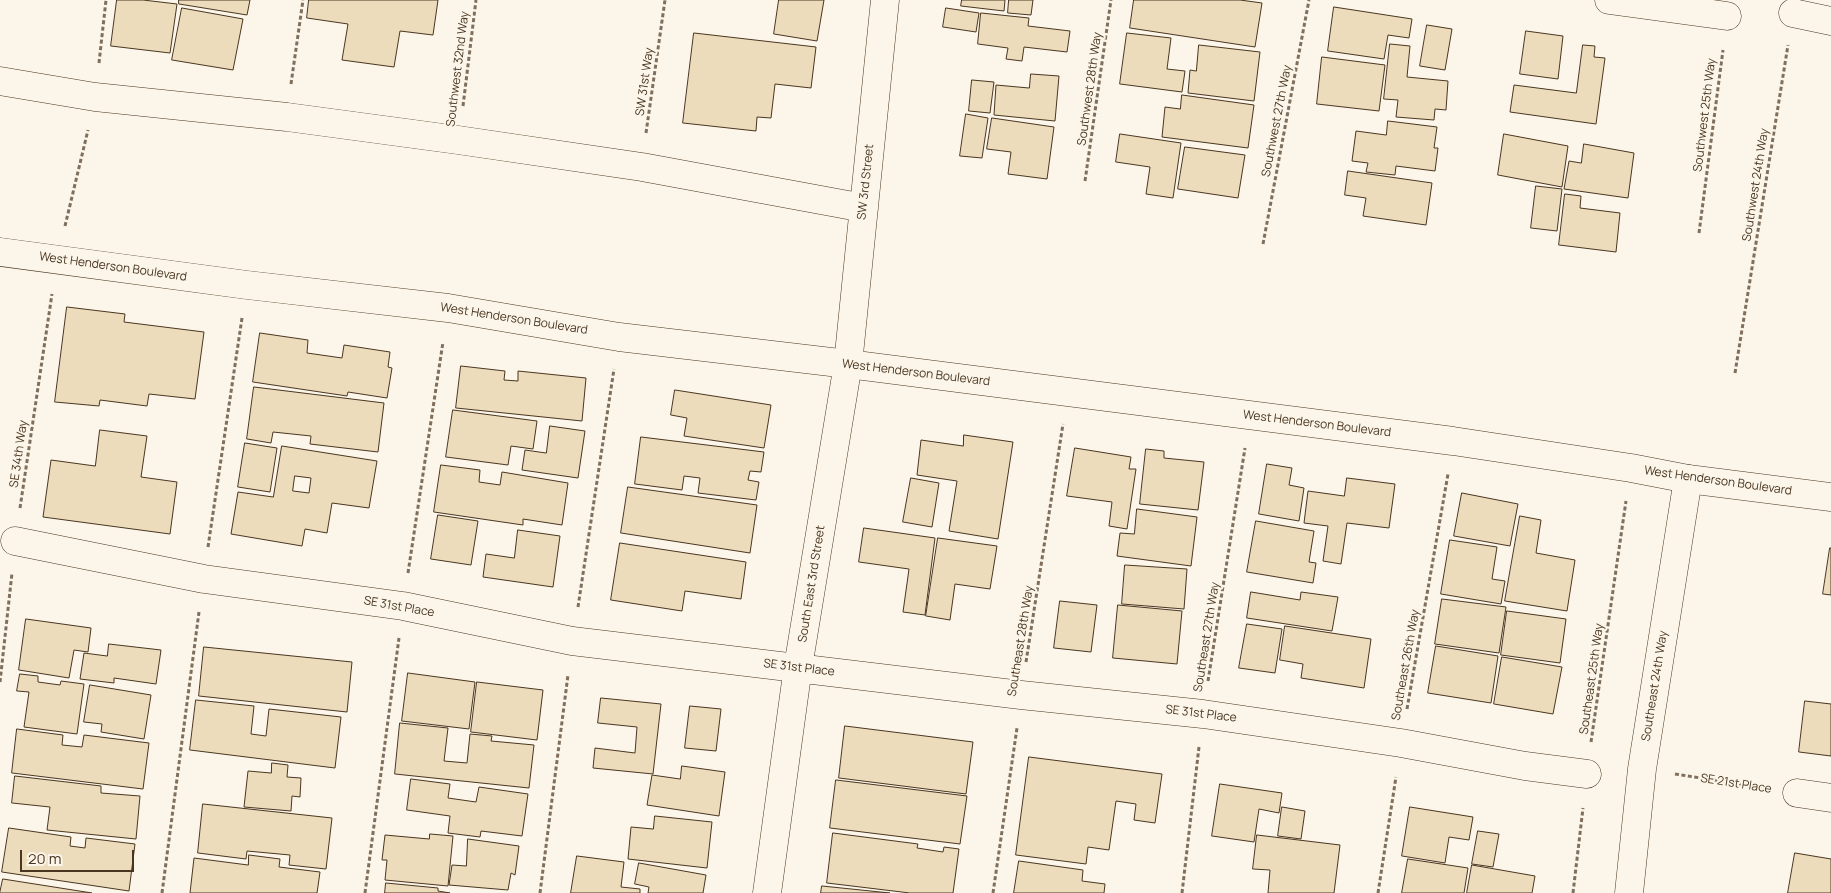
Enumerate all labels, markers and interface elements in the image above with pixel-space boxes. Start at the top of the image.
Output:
street label: Southwest 32nd Way [444,10,472,128]
street label: Southwest 28th Way [1075,31,1105,147]
street label: SW 31st Way [633,47,657,117]
street label: Southwest 25th Way [1691,57,1719,173]
street label: Southwest 27th Way [1259,64,1295,178]
street label: Southwest 24th Way [1740,127,1772,243]
street label: SW 3rd Street [855,143,877,221]
street label: West Henderson Boulevard [38,249,188,285]
street label: West Henderson Boulevard [439,300,589,338]
street label: West Henderson Boulevard [841,357,991,389]
street label: West Henderson Boulevard [1242,408,1392,440]
street label: SE 34th Way [7,419,31,489]
street label: West Henderson Boulevard [1643,463,1793,499]
street label: South East 3rd Street [796,524,828,644]
street label: Southeast 27th Way [1191,581,1223,693]
street label: Southeast 28th Way [1005,585,1037,697]
street label: SE 31st Place [362,594,436,620]
street label: Southeast 26th Way [1389,608,1423,722]
street label: Southeast 25th Way [1577,623,1607,735]
street label: Southeast 24th Way [1639,630,1671,742]
street label: SE 31st Place [763,656,835,680]
street label: SE 31st Place [1165,702,1237,726]
street label: SE 21st Place [1699,771,1773,797]
scale bar [22,840,136,872]
text: 20 m [28,848,61,869]

